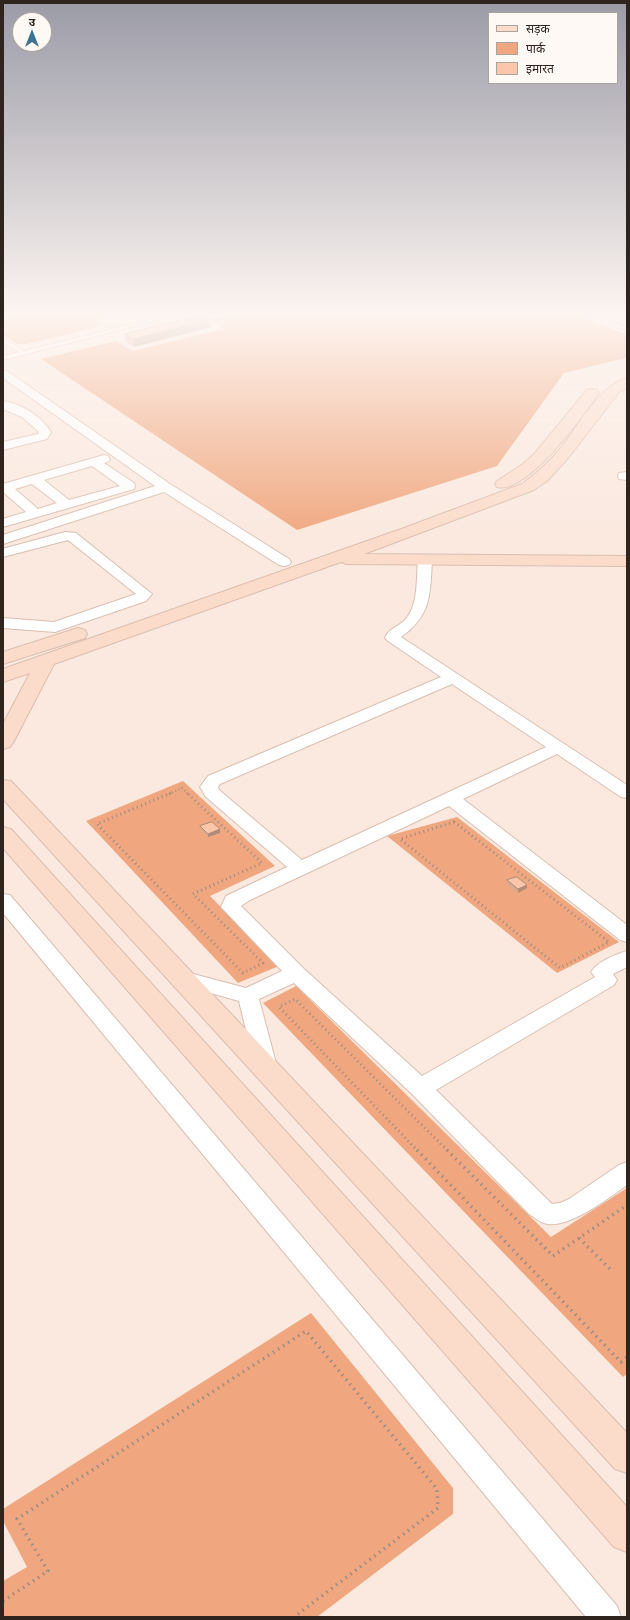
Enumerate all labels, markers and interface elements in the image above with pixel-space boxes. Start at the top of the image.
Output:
north arrow [12,12,52,52]
legend [488,12,618,84]
text: उ [29,13,35,29]
text: सड़क [526,19,550,37]
text: पार्क [526,39,545,57]
text: इमारत [526,59,554,77]

